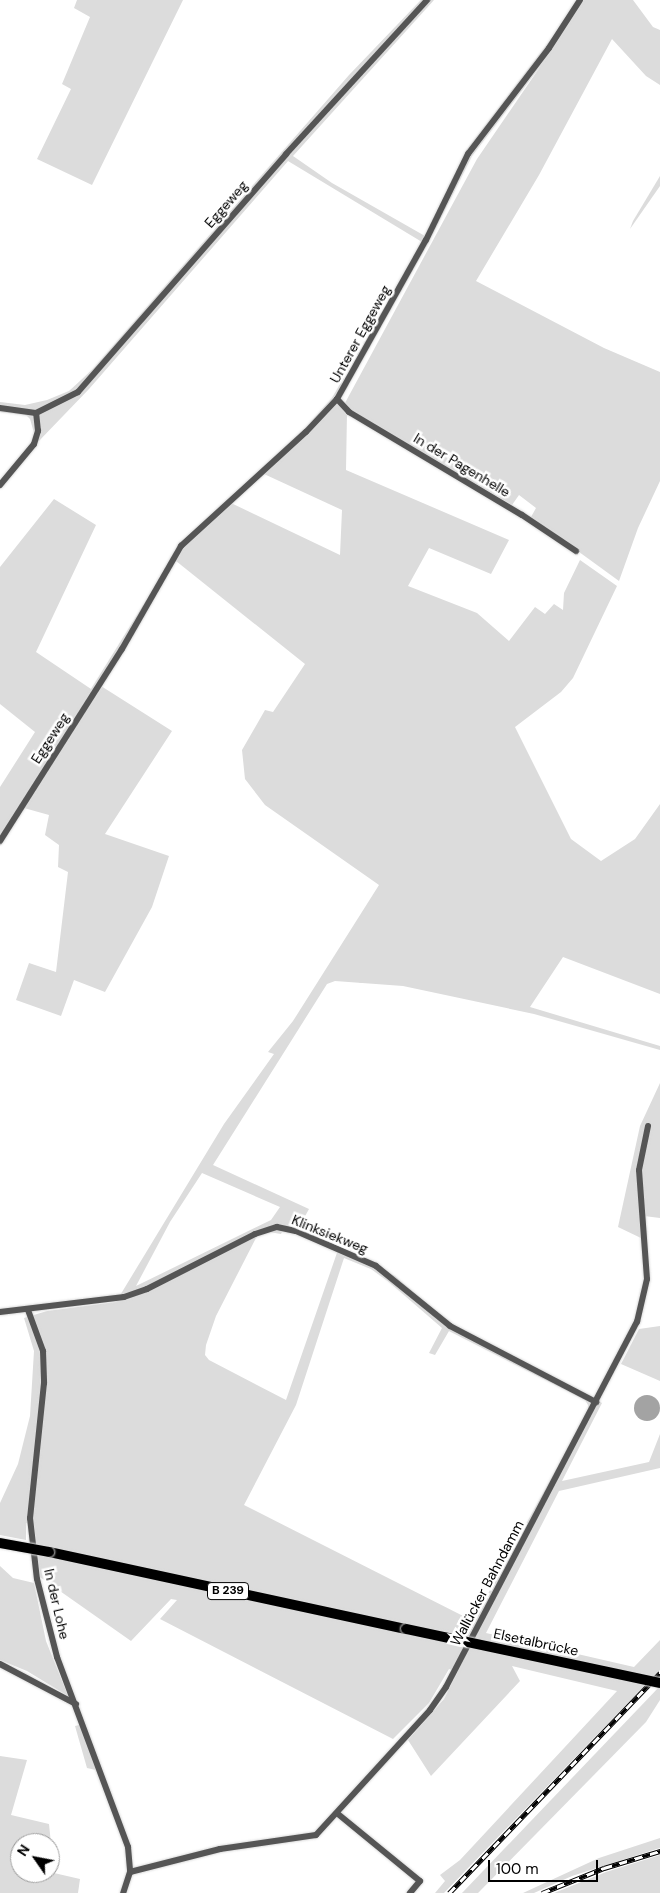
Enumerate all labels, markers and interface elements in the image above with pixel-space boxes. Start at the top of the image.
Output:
street label: Eggeweg [201,177,251,231]
street label: Unterer Eggeweg [326,282,394,386]
street label: In der Pagenhelle [411,430,513,500]
street label: Eggeweg [27,709,73,767]
street label: Klinksiekweg [289,1211,371,1257]
street label: Wallücker Bahndamm [447,1517,527,1649]
street label: In der Lohe [41,1567,73,1641]
road number: B 239 [207,1582,249,1600]
street label: Elsetalbrücke [492,1625,580,1659]
north arrow [10,1833,60,1883]
text: N [13,1841,34,1860]
scale bar [490,1850,600,1882]
text: 100 m [496,1859,539,1879]

